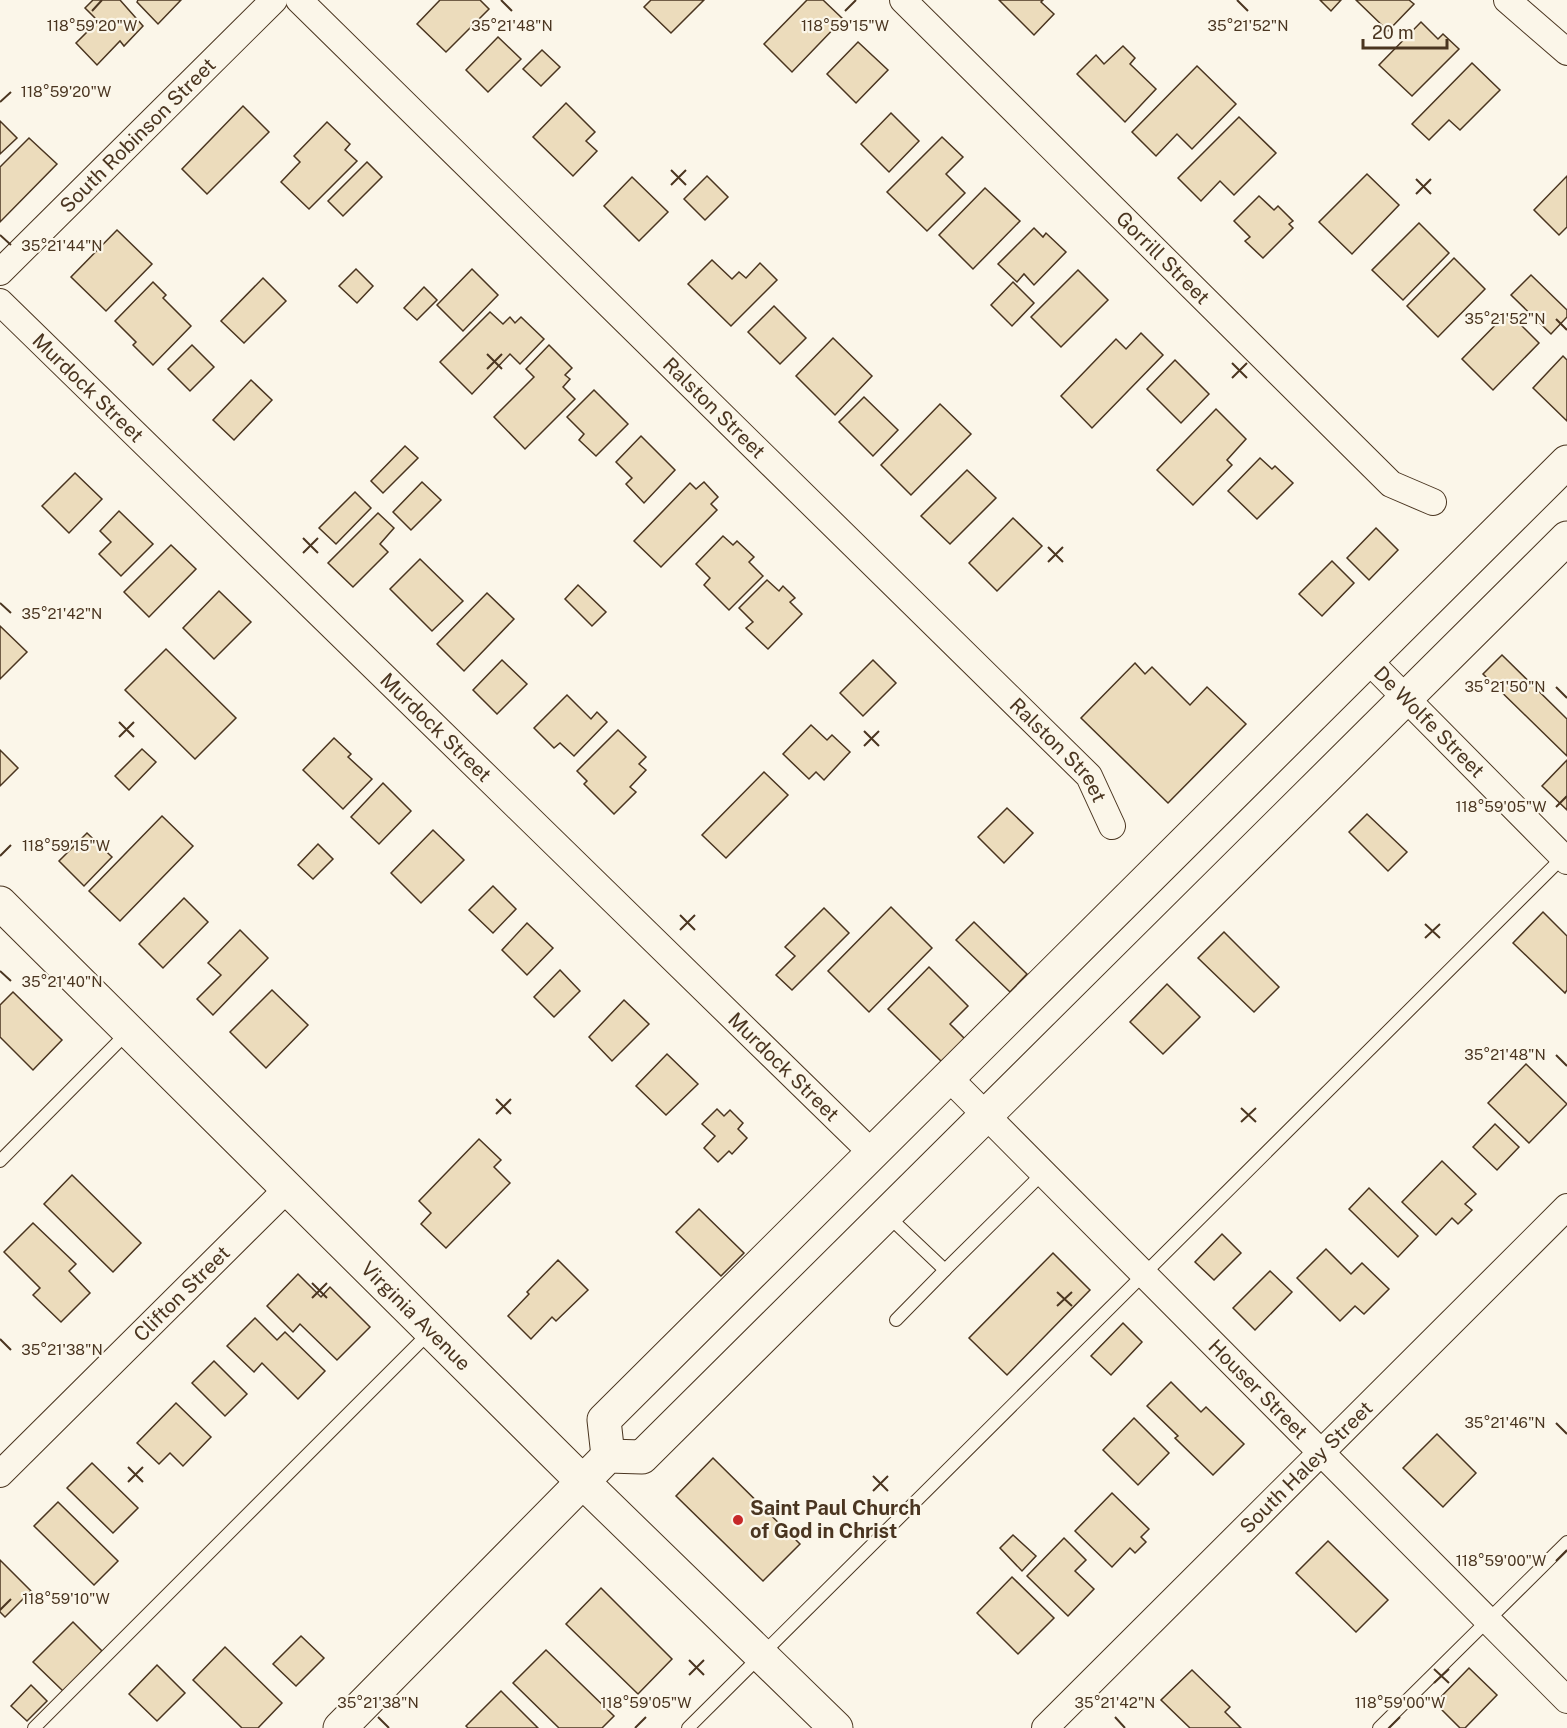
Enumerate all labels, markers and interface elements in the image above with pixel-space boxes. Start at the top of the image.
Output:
scale bar [1363,12,1447,50]
text: 118°59'20"W [47,17,137,34]
text: 35°21'48"N [471,17,553,34]
text: 118°59'15"W [801,17,889,34]
text: 35°21'52"N [1207,17,1289,34]
text: 20 m [1372,22,1414,43]
street label: South Robinson Street [55,53,221,218]
text: 118°59'20"W [21,83,111,100]
street label: Gorrill Street [1111,206,1215,309]
text: 35°21'44"N [21,237,103,254]
text: 35°21'52"N [1464,310,1546,327]
street label: Murdock Street [28,328,149,447]
street label: Ralston Street [658,352,770,463]
text: 35°21'42"N [22,605,102,622]
street label: De Wolfe Street [1369,661,1489,782]
street label: Murdock Street [375,668,496,787]
text: 35°21'50"N [1464,678,1546,695]
street label: Ralston Street [1005,693,1111,806]
text: 118°59'05"W [1455,798,1547,815]
text: 118°59'15"W [22,837,110,854]
text: 35°21'40"N [21,973,103,990]
street label: Murdock Street [723,1007,844,1126]
text: 35°21'48"N [1464,1046,1546,1063]
street label: Clifton Street [129,1241,235,1346]
street label: Virginia Avenue [356,1256,476,1375]
street label: Houser Street [1204,1334,1313,1444]
text: 35°21'38"N [21,1341,103,1358]
street label: South Haley Street [1235,1396,1377,1539]
text: 35°21'46"N [1464,1414,1546,1431]
place label: Saint Paul Church of God in Christ [750,1496,921,1543]
marker: Saint Paul Church of God in Christ [731,1513,745,1527]
text: 118°59'00"W [1456,1552,1546,1569]
text: 118°59'10"W [22,1590,110,1607]
text: 35°21'38"N [337,1694,419,1711]
text: 118°59'05"W [600,1694,692,1711]
text: 35°21'42"N [1075,1694,1155,1711]
text: 118°59'00"W [1355,1694,1445,1711]

